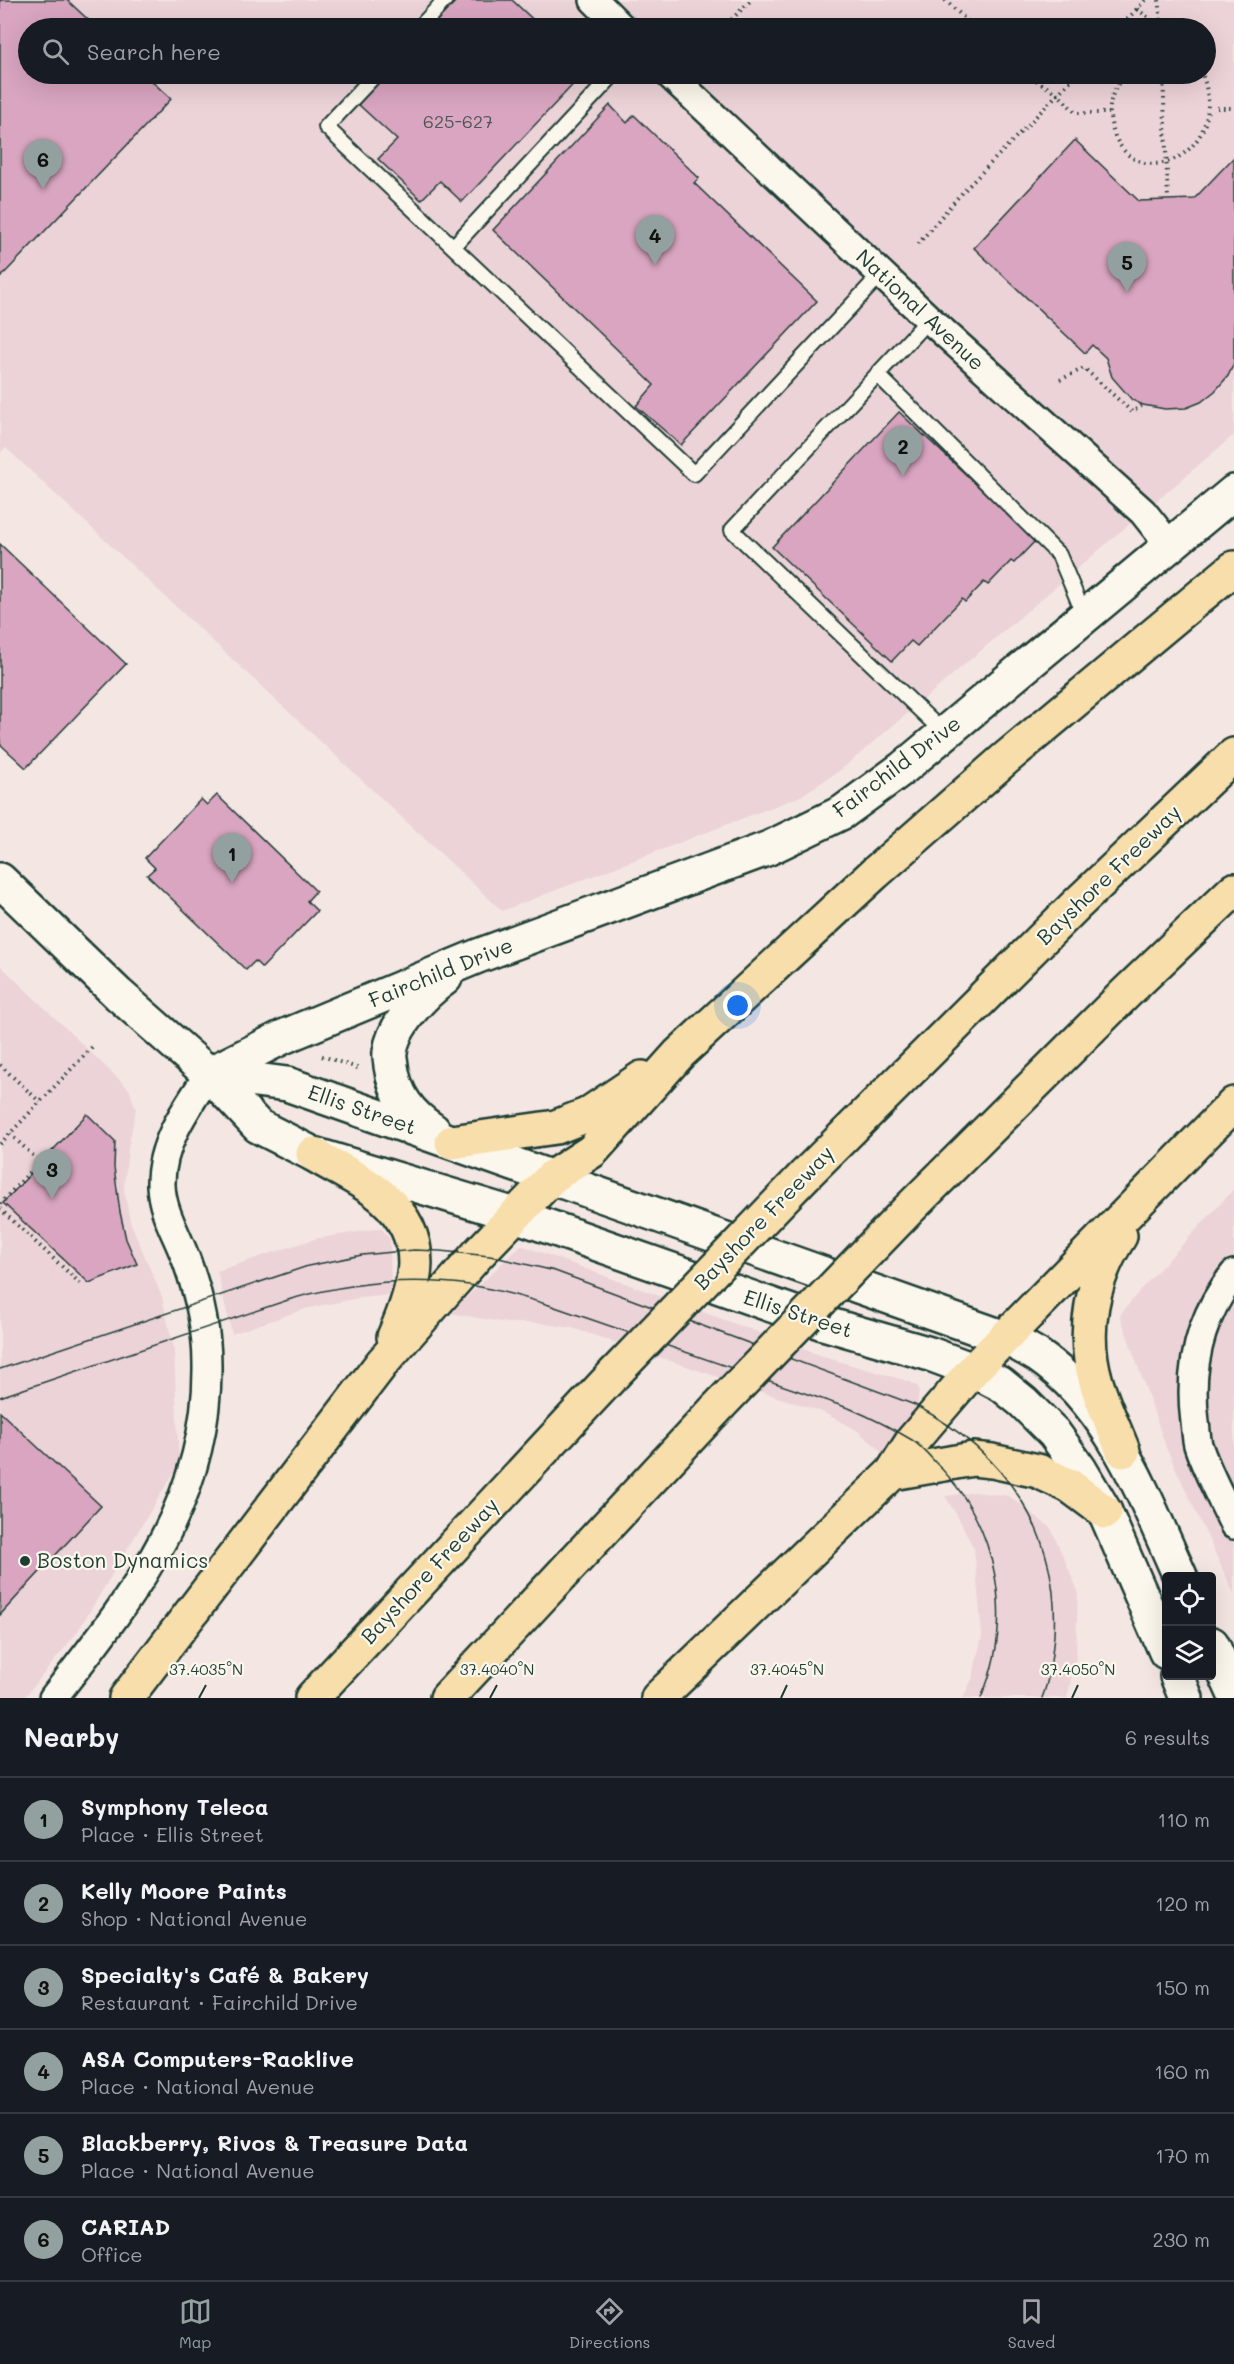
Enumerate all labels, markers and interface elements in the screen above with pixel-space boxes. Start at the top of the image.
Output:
search box [18,18,1216,84]
icon: search [39,35,72,68]
text: Search here [87,37,221,66]
house number: 625-627 [423,109,493,133]
pin: 6 [24,140,63,189]
pin: 4 [636,216,674,265]
street label: National Avenue [851,242,991,375]
pin: 5 [1108,242,1146,292]
pin: 2 [884,426,922,476]
street label: Fairchild Drive [827,709,965,823]
street label: Bayshore Freeway [1030,798,1186,950]
pin: 1 [212,834,252,883]
street label: Fairchild Drive [364,930,517,1013]
your location [723,991,752,1020]
street label: Ellis Street [305,1077,420,1140]
street label: Bayshore Freeway [687,1139,839,1295]
pin: 3 [32,1150,72,1199]
street label: Ellis Street [741,1282,856,1343]
street label: Bayshore Freeway [354,1491,504,1649]
place label: Boston Dynamics [37,1546,209,1573]
marker: Boston Dynamics [18,1554,32,1568]
map controls [1162,1572,1216,1680]
button: locate [1162,1572,1216,1626]
button: layers [1162,1626,1216,1680]
text: 37.4035°N [169,1659,243,1679]
text: 37.4040°N [460,1659,534,1679]
text: 37.4045°N [750,1659,824,1679]
text: 37.4050°N [1041,1659,1115,1679]
text: Nearby [24,1720,119,1754]
text: 6 results [1125,1724,1210,1750]
text: Symphony Teleca [81,1792,268,1821]
text: 1 [39,1806,48,1832]
text: 110 m [1157,1806,1210,1832]
text: Place · Ellis Street [81,1821,264,1847]
text: Kelly Moore Paints [81,1876,287,1905]
text: 2 [38,1890,49,1916]
text: 120 m [1155,1890,1210,1916]
text: Shop · National Avenue [81,1905,307,1931]
text: Specialty's Café & Bakery [81,1960,369,1989]
text: 3 [38,1974,50,2000]
text: 150 m [1155,1974,1210,2000]
text: Restaurant · Fairchild Drive [81,1989,358,2015]
text: ASA Computers-Racklive [81,2044,354,2073]
text: 4 [37,2058,50,2084]
text: 160 m [1154,2058,1210,2084]
text: Place · National Avenue [81,2073,315,2099]
text: Blackberry, Rivos & Treasure Data [81,2128,468,2157]
text: 5 [38,2142,49,2168]
text: 170 m [1155,2142,1210,2168]
text: Place · National Avenue [81,2157,315,2183]
text: CARIAD [81,2212,170,2241]
text: 6 [37,2226,50,2252]
text: 230 m [1152,2226,1210,2252]
text: Office [81,2241,143,2267]
tab: Map [179,2295,212,2352]
tab: Directions [569,2295,650,2352]
tab: Saved [1008,2295,1055,2352]

